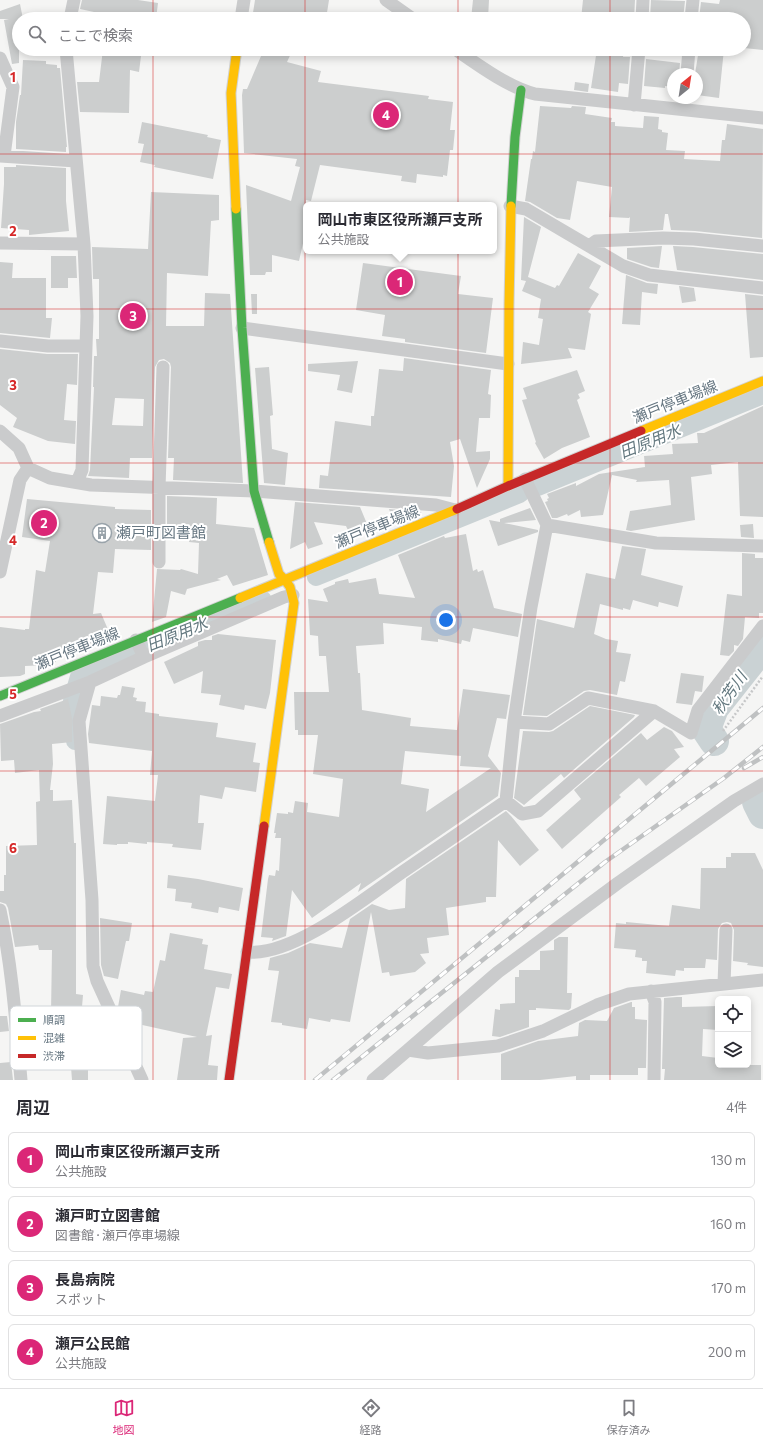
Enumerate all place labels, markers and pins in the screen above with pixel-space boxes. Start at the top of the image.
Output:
pin: 4 [373,100,399,130]
pin: 1 [387,267,413,297]
pin: 3 [120,301,146,331]
pin: 2 [31,508,57,538]
building icon: 瀬戸町図書館 [91,522,113,544]
place label: 瀬戸町図書館 [116,523,206,541]

